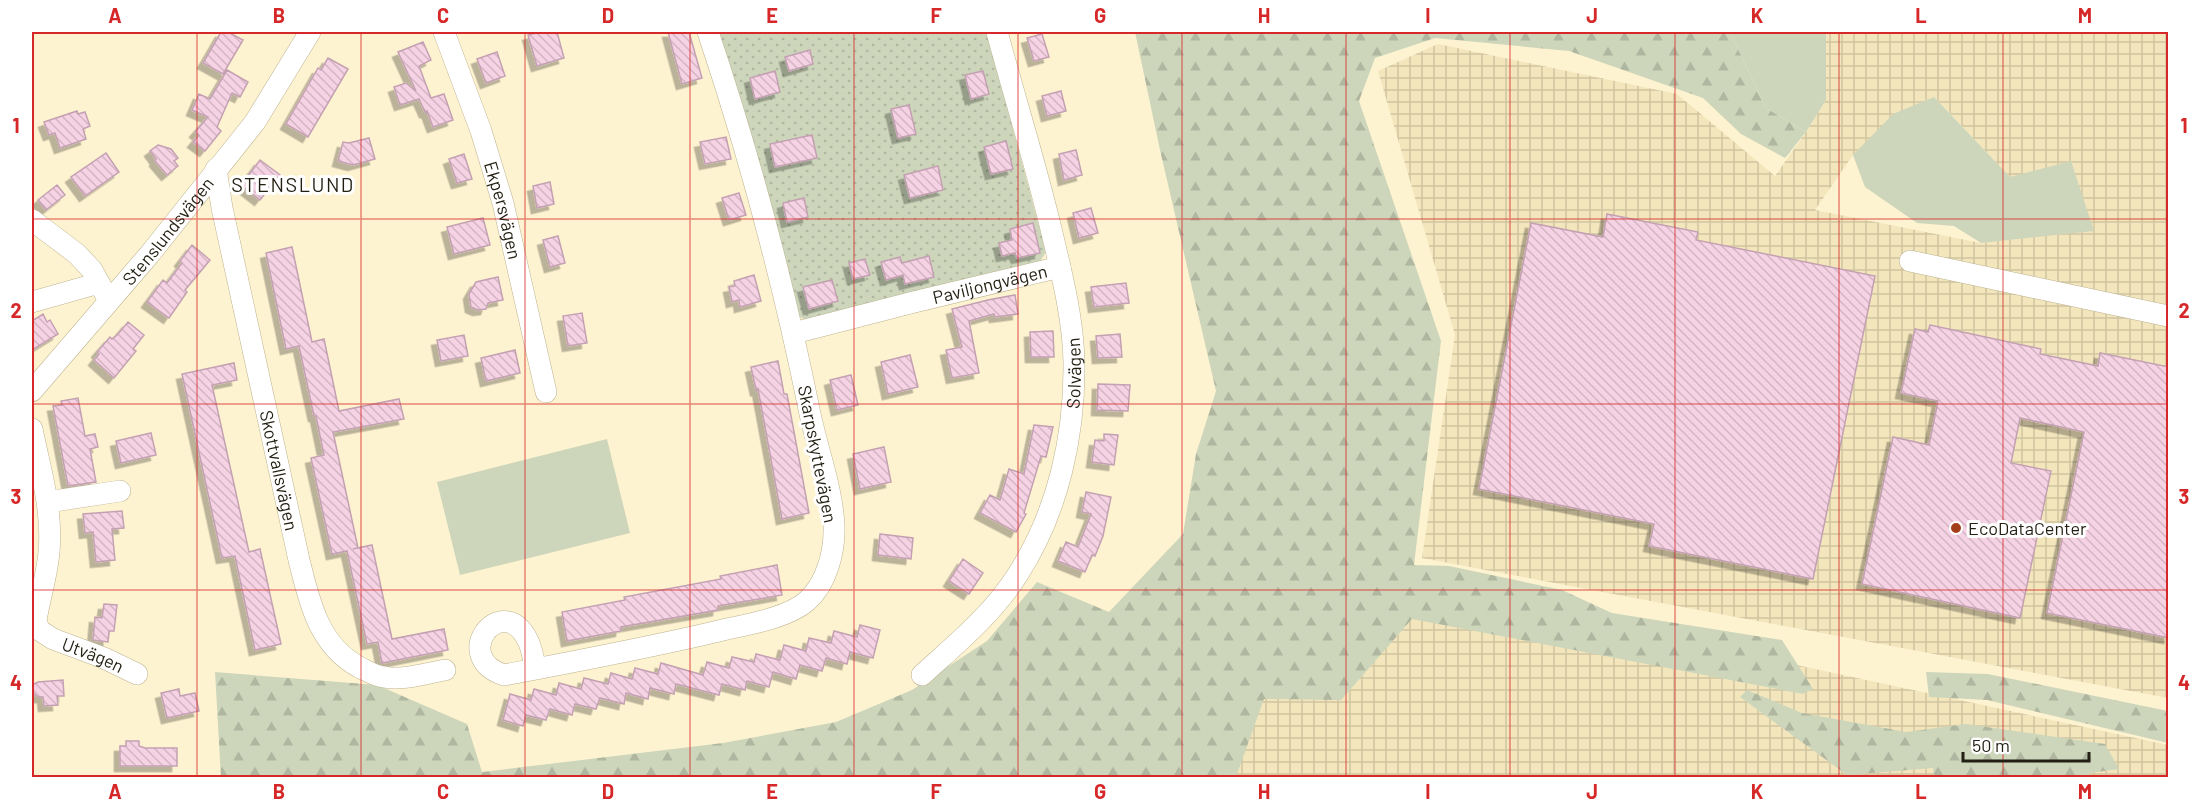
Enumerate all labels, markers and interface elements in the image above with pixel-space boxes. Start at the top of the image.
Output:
text: A [108,3,122,27]
text: B [273,3,285,27]
text: C [437,3,449,27]
text: D [602,3,614,27]
text: E [766,3,778,27]
text: F [930,3,942,27]
text: G [1094,3,1106,27]
text: H [1258,3,1270,27]
text: I [1425,3,1431,27]
text: J [1586,3,1598,27]
text: K [1751,3,1764,27]
text: L [1915,3,1927,27]
text: M [2078,3,2092,27]
text: 1 [12,113,20,137]
text: 1 [2180,113,2188,137]
street label: Ekpersvägen [480,158,526,261]
street label: Stenslundsvägen [117,172,218,289]
district label: STENSLUND [231,172,355,196]
street label: Paviljongvägen [930,259,1049,308]
text: 2 [10,298,22,322]
text: 2 [2178,298,2190,322]
street label: Solvägen [1061,337,1085,409]
street label: Skarpskyttevägen [794,383,842,525]
street label: Skottvallsvägen [256,408,303,533]
text: 3 [11,484,21,508]
text: 3 [2179,484,2189,508]
place label: EcoDataCenter [1968,517,2087,539]
marker: EcoDataCenter [1949,521,1963,535]
street label: Utvägen [59,632,128,677]
text: 4 [10,670,22,694]
text: 4 [2178,670,2190,694]
scale bar [1963,725,2089,763]
text: 50 m [1972,734,2010,756]
text: A [108,779,122,803]
text: B [273,779,285,803]
text: C [437,779,449,803]
text: D [602,779,614,803]
text: E [766,779,778,803]
text: F [930,779,942,803]
text: G [1094,779,1106,803]
text: H [1258,779,1270,803]
text: I [1425,779,1431,803]
text: J [1586,779,1598,803]
text: K [1751,779,1764,803]
text: L [1915,779,1927,803]
text: M [2078,779,2092,803]

